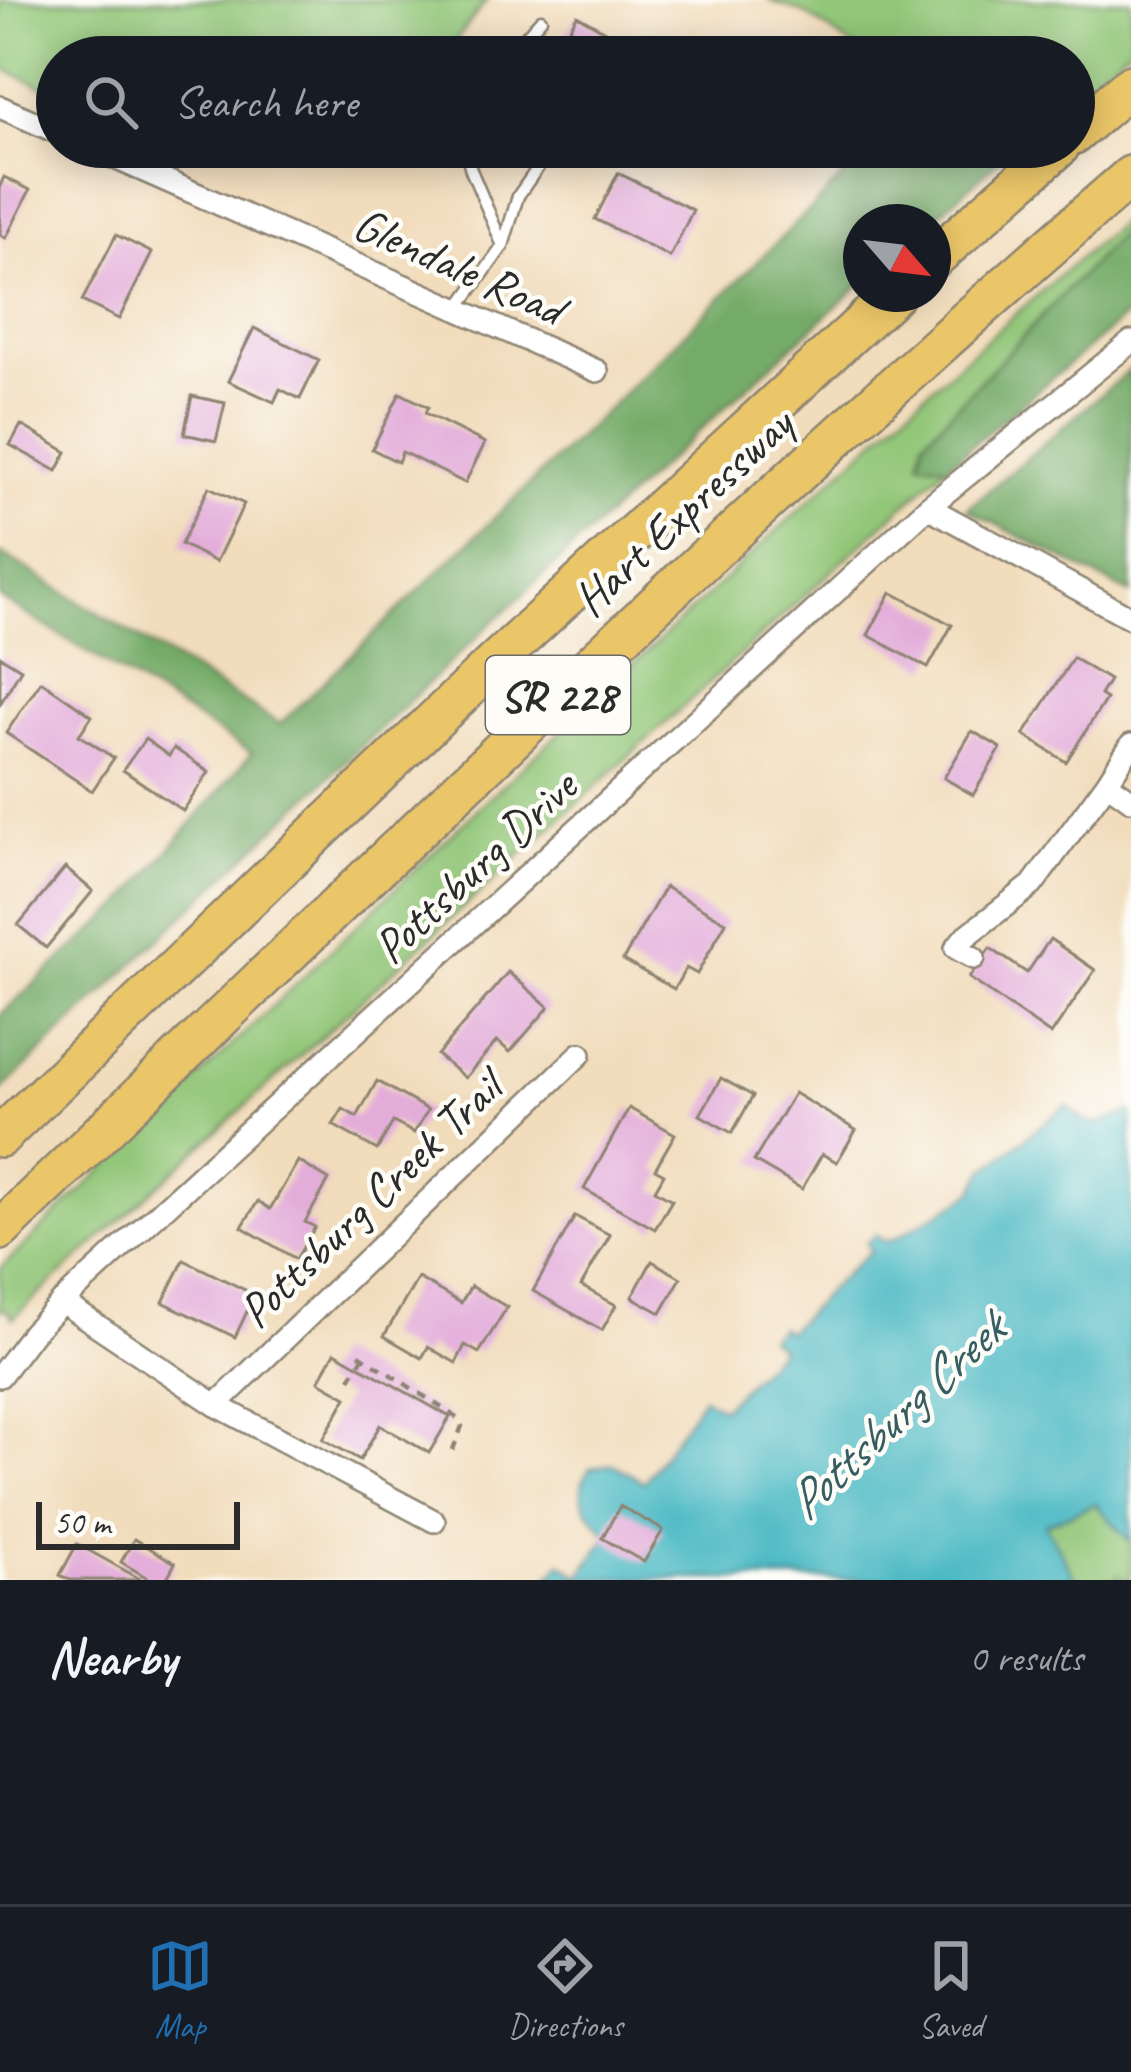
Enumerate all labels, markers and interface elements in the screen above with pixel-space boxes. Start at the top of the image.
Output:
search box [36,36,1095,168]
icon: search [78,69,144,135]
text: Search here [174,74,357,131]
street label: Glendale Road [345,193,579,342]
north arrow [843,204,951,312]
street label: Hart Expressway [560,392,808,629]
road number: SR 228 [486,656,630,734]
street label: Pottsburg Drive [360,755,591,976]
street label: Pottsburg Creek Trail [225,1054,520,1340]
water label: Pottsburg Creek [773,1293,1024,1533]
scale bar [36,1496,240,1549]
text: 50 m [54,1502,110,1544]
text: Nearby [48,1626,176,1690]
text: 0 results [969,1634,1083,1683]
tab: Map [147,1933,213,2047]
tab: Directions [508,1933,623,2047]
tab: Saved [918,1933,984,2047]

